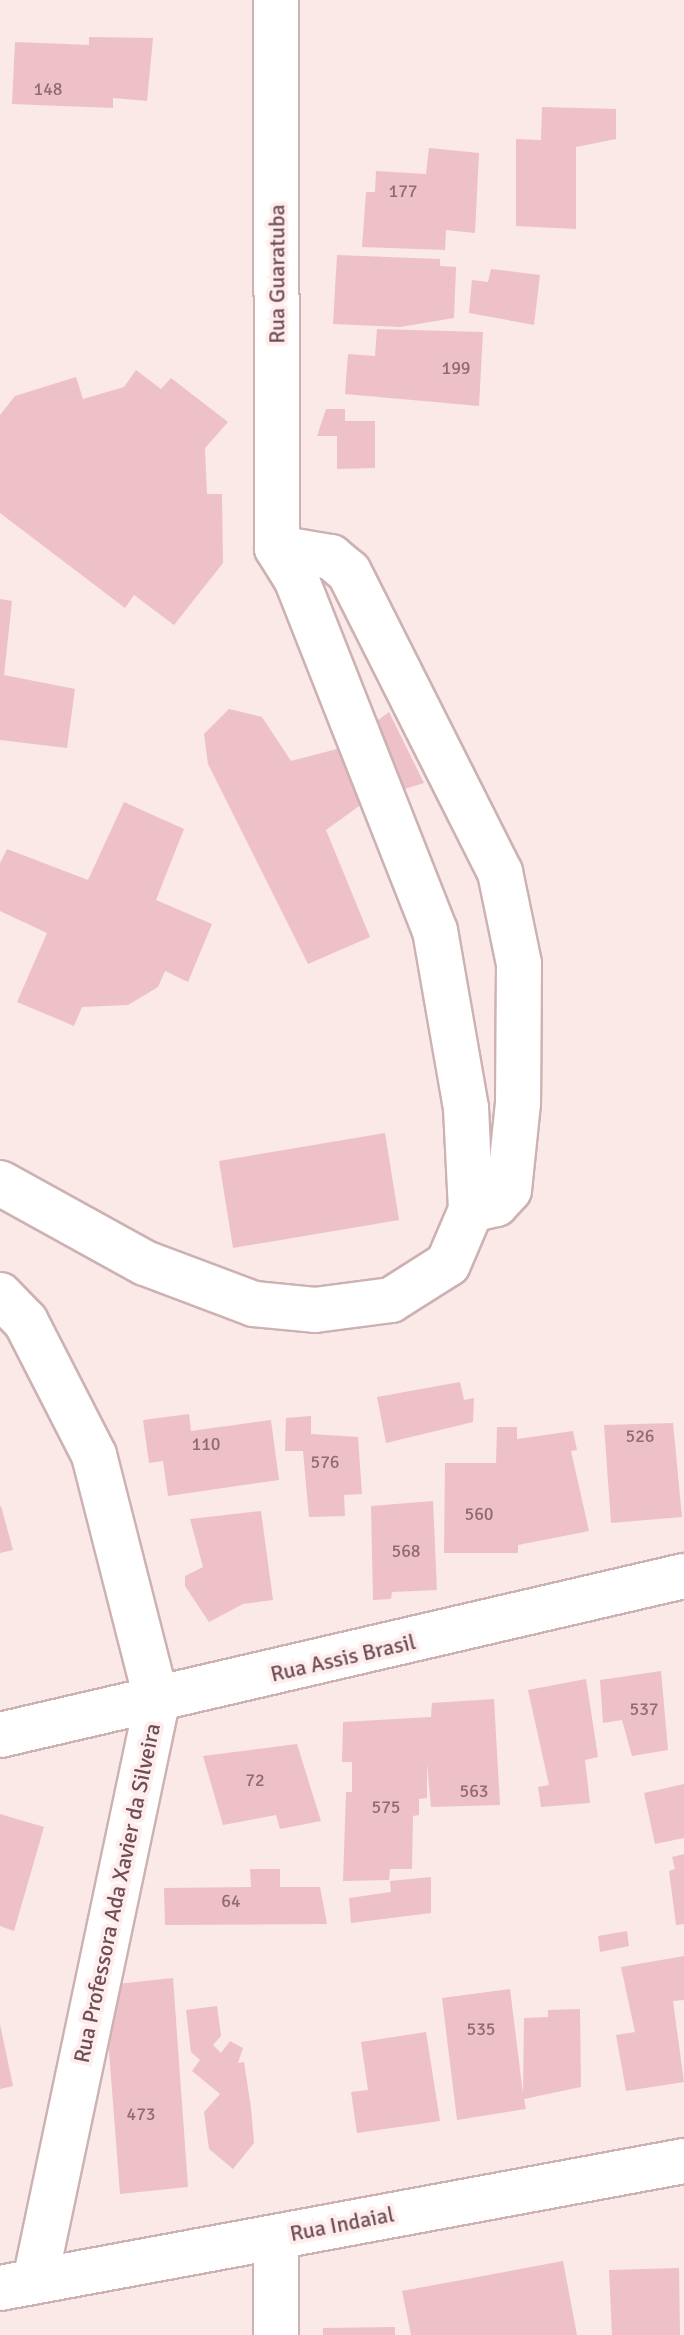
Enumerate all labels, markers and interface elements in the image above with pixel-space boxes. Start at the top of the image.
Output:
house number: 148 [33,78,63,100]
house number: 177 [388,180,418,202]
street label: Rua Guaratuba [264,204,290,344]
house number: 199 [441,357,471,379]
house number: 526 [625,1425,655,1447]
house number: 110 [191,1433,221,1455]
house number: 576 [310,1451,340,1473]
house number: 560 [464,1503,494,1525]
house number: 568 [391,1540,421,1562]
street label: Rua Assis Brasil [268,1628,418,1688]
house number: 537 [629,1698,659,1720]
street label: Rua Professora Ada Xavier da Silveira [68,1721,166,2065]
house number: 72 [245,1769,265,1791]
house number: 563 [459,1780,489,1802]
house number: 575 [371,1796,401,1818]
house number: 64 [221,1890,241,1912]
house number: 535 [466,2018,496,2040]
house number: 473 [126,2103,156,2125]
street label: Rua Indaial [288,2201,396,2247]

